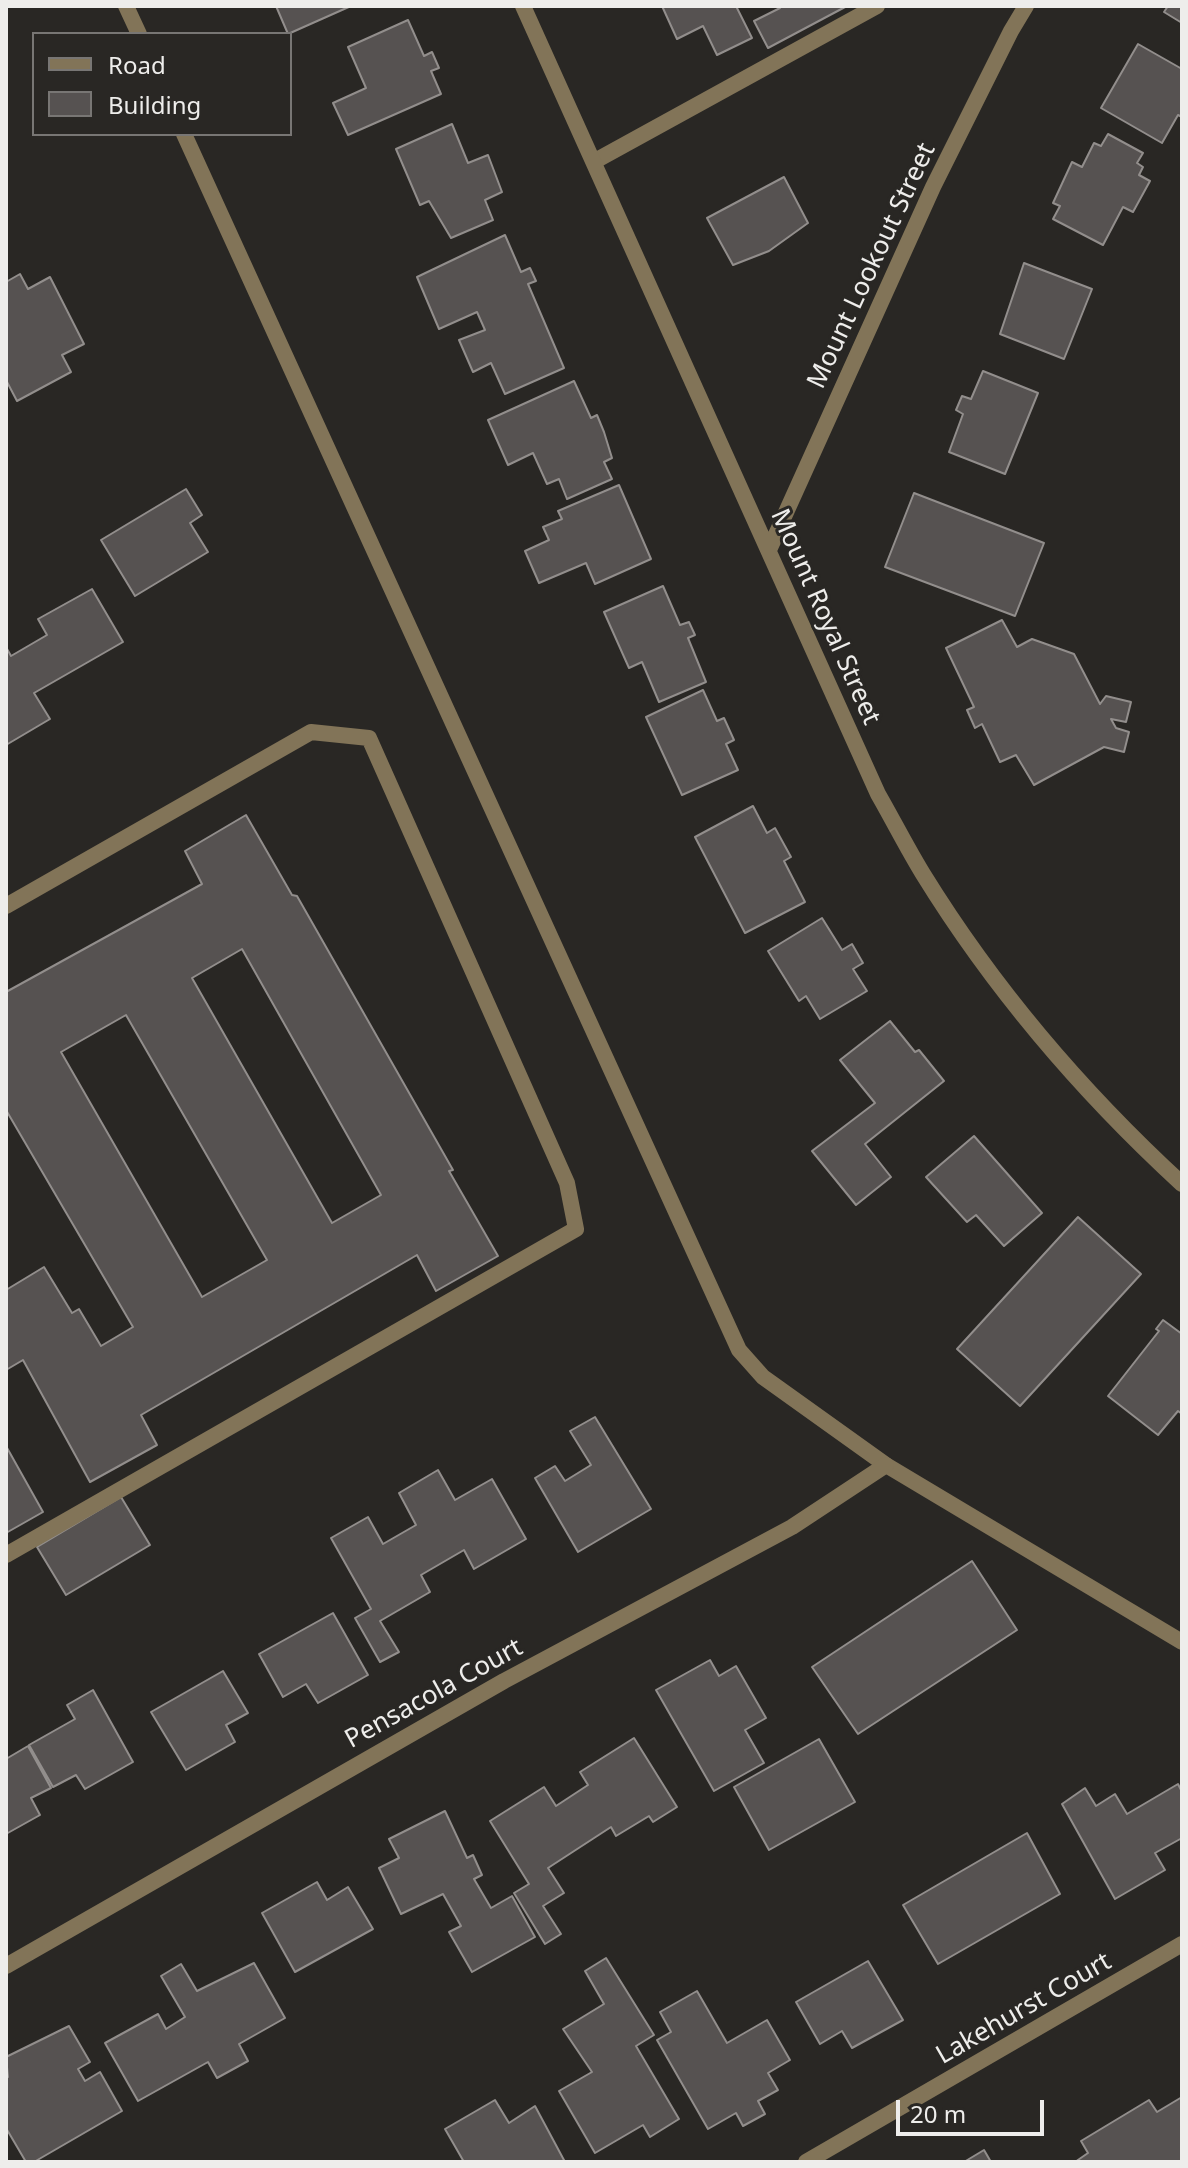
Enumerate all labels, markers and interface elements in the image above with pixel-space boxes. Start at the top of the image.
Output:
legend [32,32,292,136]
text: Road [108,48,166,81]
text: Building [108,88,201,121]
street label: Mount Lookout Street [801,138,943,394]
street label: Mount Royal Street [763,504,887,730]
street label: Pensacola Court [340,1632,528,1756]
street label: Lakehurst Court [931,1946,1117,2072]
scale bar [900,2084,1048,2134]
text: 20 m [910,2097,966,2130]

